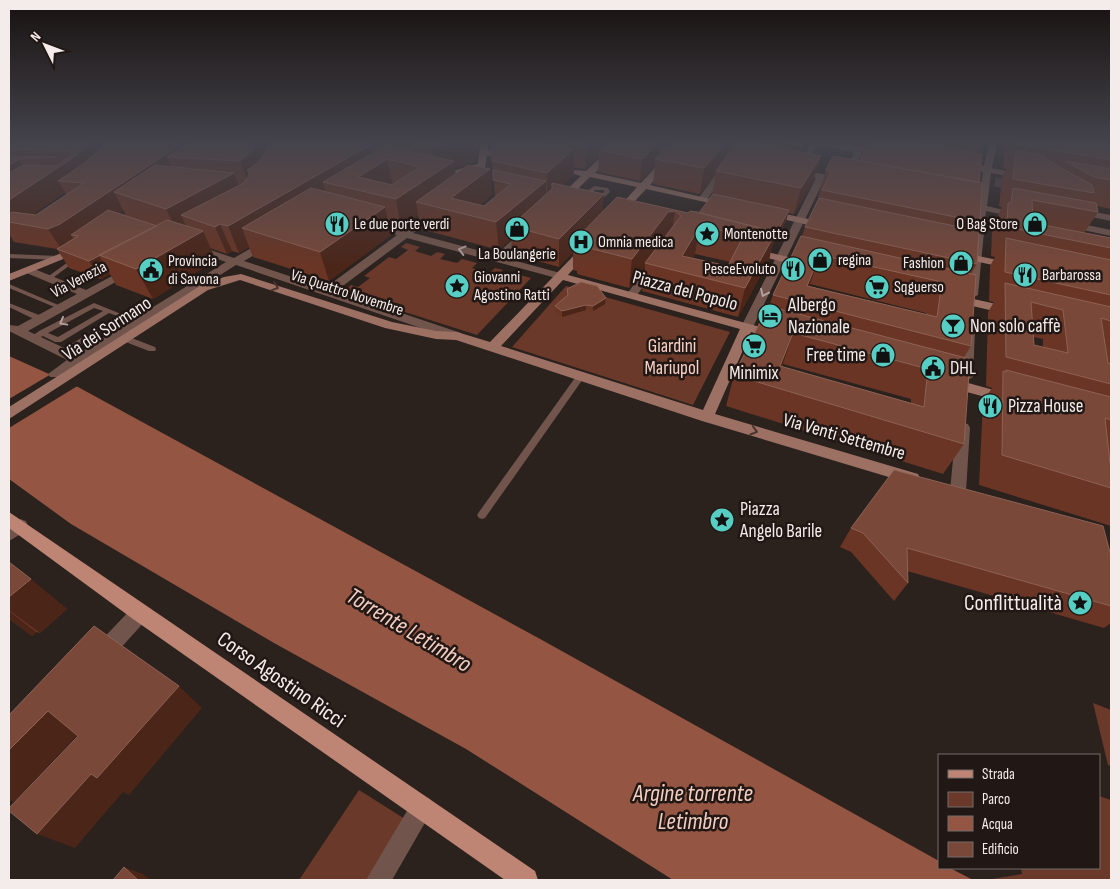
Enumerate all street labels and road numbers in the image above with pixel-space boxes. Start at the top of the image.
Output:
street label: Via Venezia [48,257,110,303]
street label: Via Quattro Novembre [288,266,406,320]
street label: Piazza del Popolo [630,266,740,316]
street label: Via dei Sormano [58,292,156,366]
street label: Via Venti Settembre [780,409,908,465]
street label: Corso Agostino Ricci [212,626,350,734]

